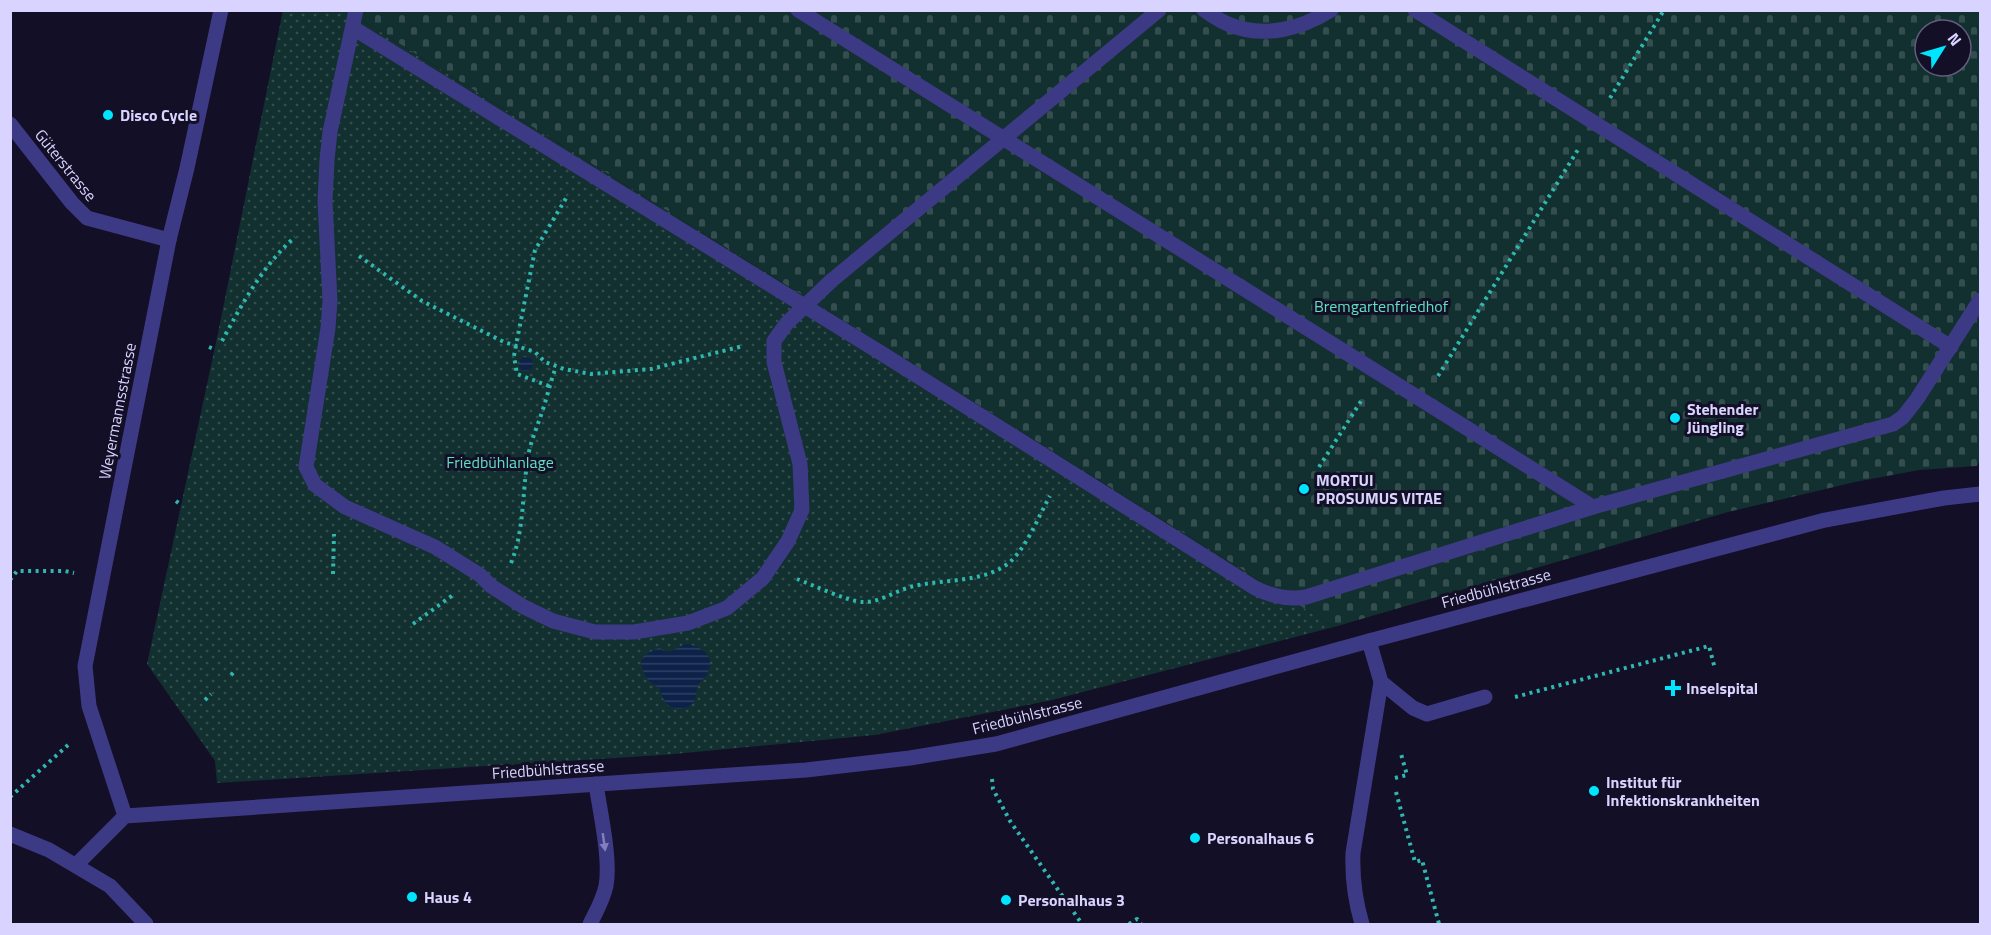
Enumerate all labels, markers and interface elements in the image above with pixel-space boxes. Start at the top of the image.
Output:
north arrow [1913,18,1973,78]
text: N [1942,27,1968,51]
place label: Disco Cycle [120,103,197,127]
marker: Disco Cycle [101,108,115,122]
street label: Güterstrasse [29,124,103,206]
park label: Bremgartenfriedhof [1314,294,1449,318]
street label: Weyermannsstrasse [92,341,142,481]
place label: Stehender Jüngling [1687,397,1758,439]
marker: Stehender Jüngling [1668,411,1682,425]
park label: Friedbühlanlage [446,450,554,474]
place label: MORTUI PROSUMUS VITAE [1316,468,1442,510]
marker: MORTUI PROSUMUS VITAE [1297,482,1311,496]
street label: Friedbühlstrasse [1439,562,1553,614]
place label: Inselspital [1686,676,1758,700]
marker: Inselspital [1664,679,1682,697]
street label: Friedbühlstrasse [970,690,1084,740]
street label: Friedbühlstrasse [491,753,605,785]
place label: Institut für Infektionskrankheiten [1606,770,1760,812]
marker: Institut für Infektionskrankheiten [1587,784,1601,798]
place label: Personalhaus 6 [1207,826,1314,850]
marker: Personalhaus 6 [1188,831,1202,845]
one-way arrow [599,832,609,851]
place label: Haus 4 [424,885,472,909]
place label: Personalhaus 3 [1018,888,1125,912]
marker: Haus 4 [405,890,419,904]
marker: Personalhaus 3 [999,893,1013,907]

